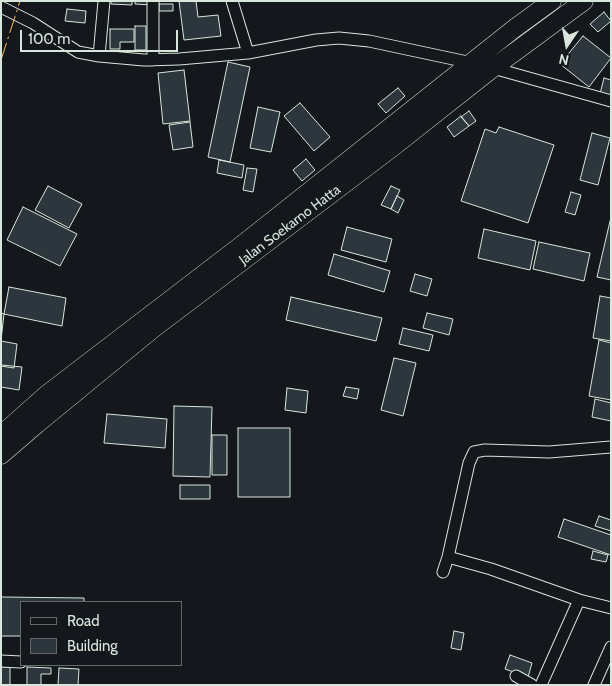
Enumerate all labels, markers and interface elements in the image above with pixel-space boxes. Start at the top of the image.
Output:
scale bar [22,20,180,52]
north arrow [542,20,592,70]
text: 100 m [28,30,70,48]
text: N [557,50,571,70]
street label: Jalan Soekarno Hatta [236,181,344,269]
legend [20,601,182,666]
text: Road [67,612,100,630]
text: Building [67,637,118,655]

